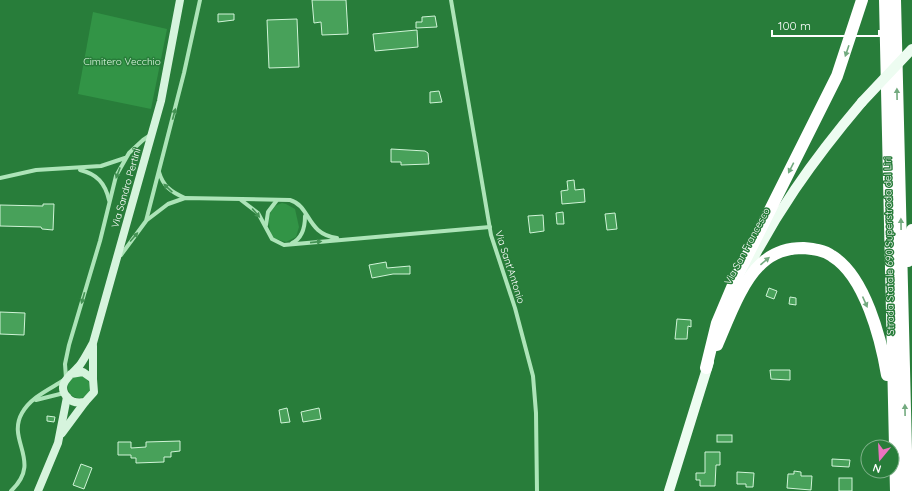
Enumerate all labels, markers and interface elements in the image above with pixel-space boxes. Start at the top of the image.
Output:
scale bar [772,12,879,38]
text: 100 m [778,18,811,33]
one-way arrow [843,45,849,57]
park label: Cimitero Vecchio [83,55,161,68]
one-way arrow [894,88,901,100]
one-way arrow [171,108,177,120]
street label: Via Sandro Pertini [108,147,144,229]
street label: Strada Statale 690 Superstrada del Liri [881,157,897,335]
one-way arrow [788,162,794,174]
one-way arrow [114,167,120,179]
one-way arrow [163,184,173,193]
street label: Via San Francesco [721,205,773,287]
one-way arrow [251,207,260,218]
one-way arrow [898,217,904,230]
street label: Via Sant'Antonio [492,229,528,305]
one-way arrow [130,232,139,242]
one-way arrow [310,238,322,245]
one-way arrow [759,257,770,266]
one-way arrow [80,292,86,304]
one-way arrow [863,297,869,309]
one-way arrow [902,403,908,416]
north arrow [860,439,900,479]
text: N [871,461,883,476]

